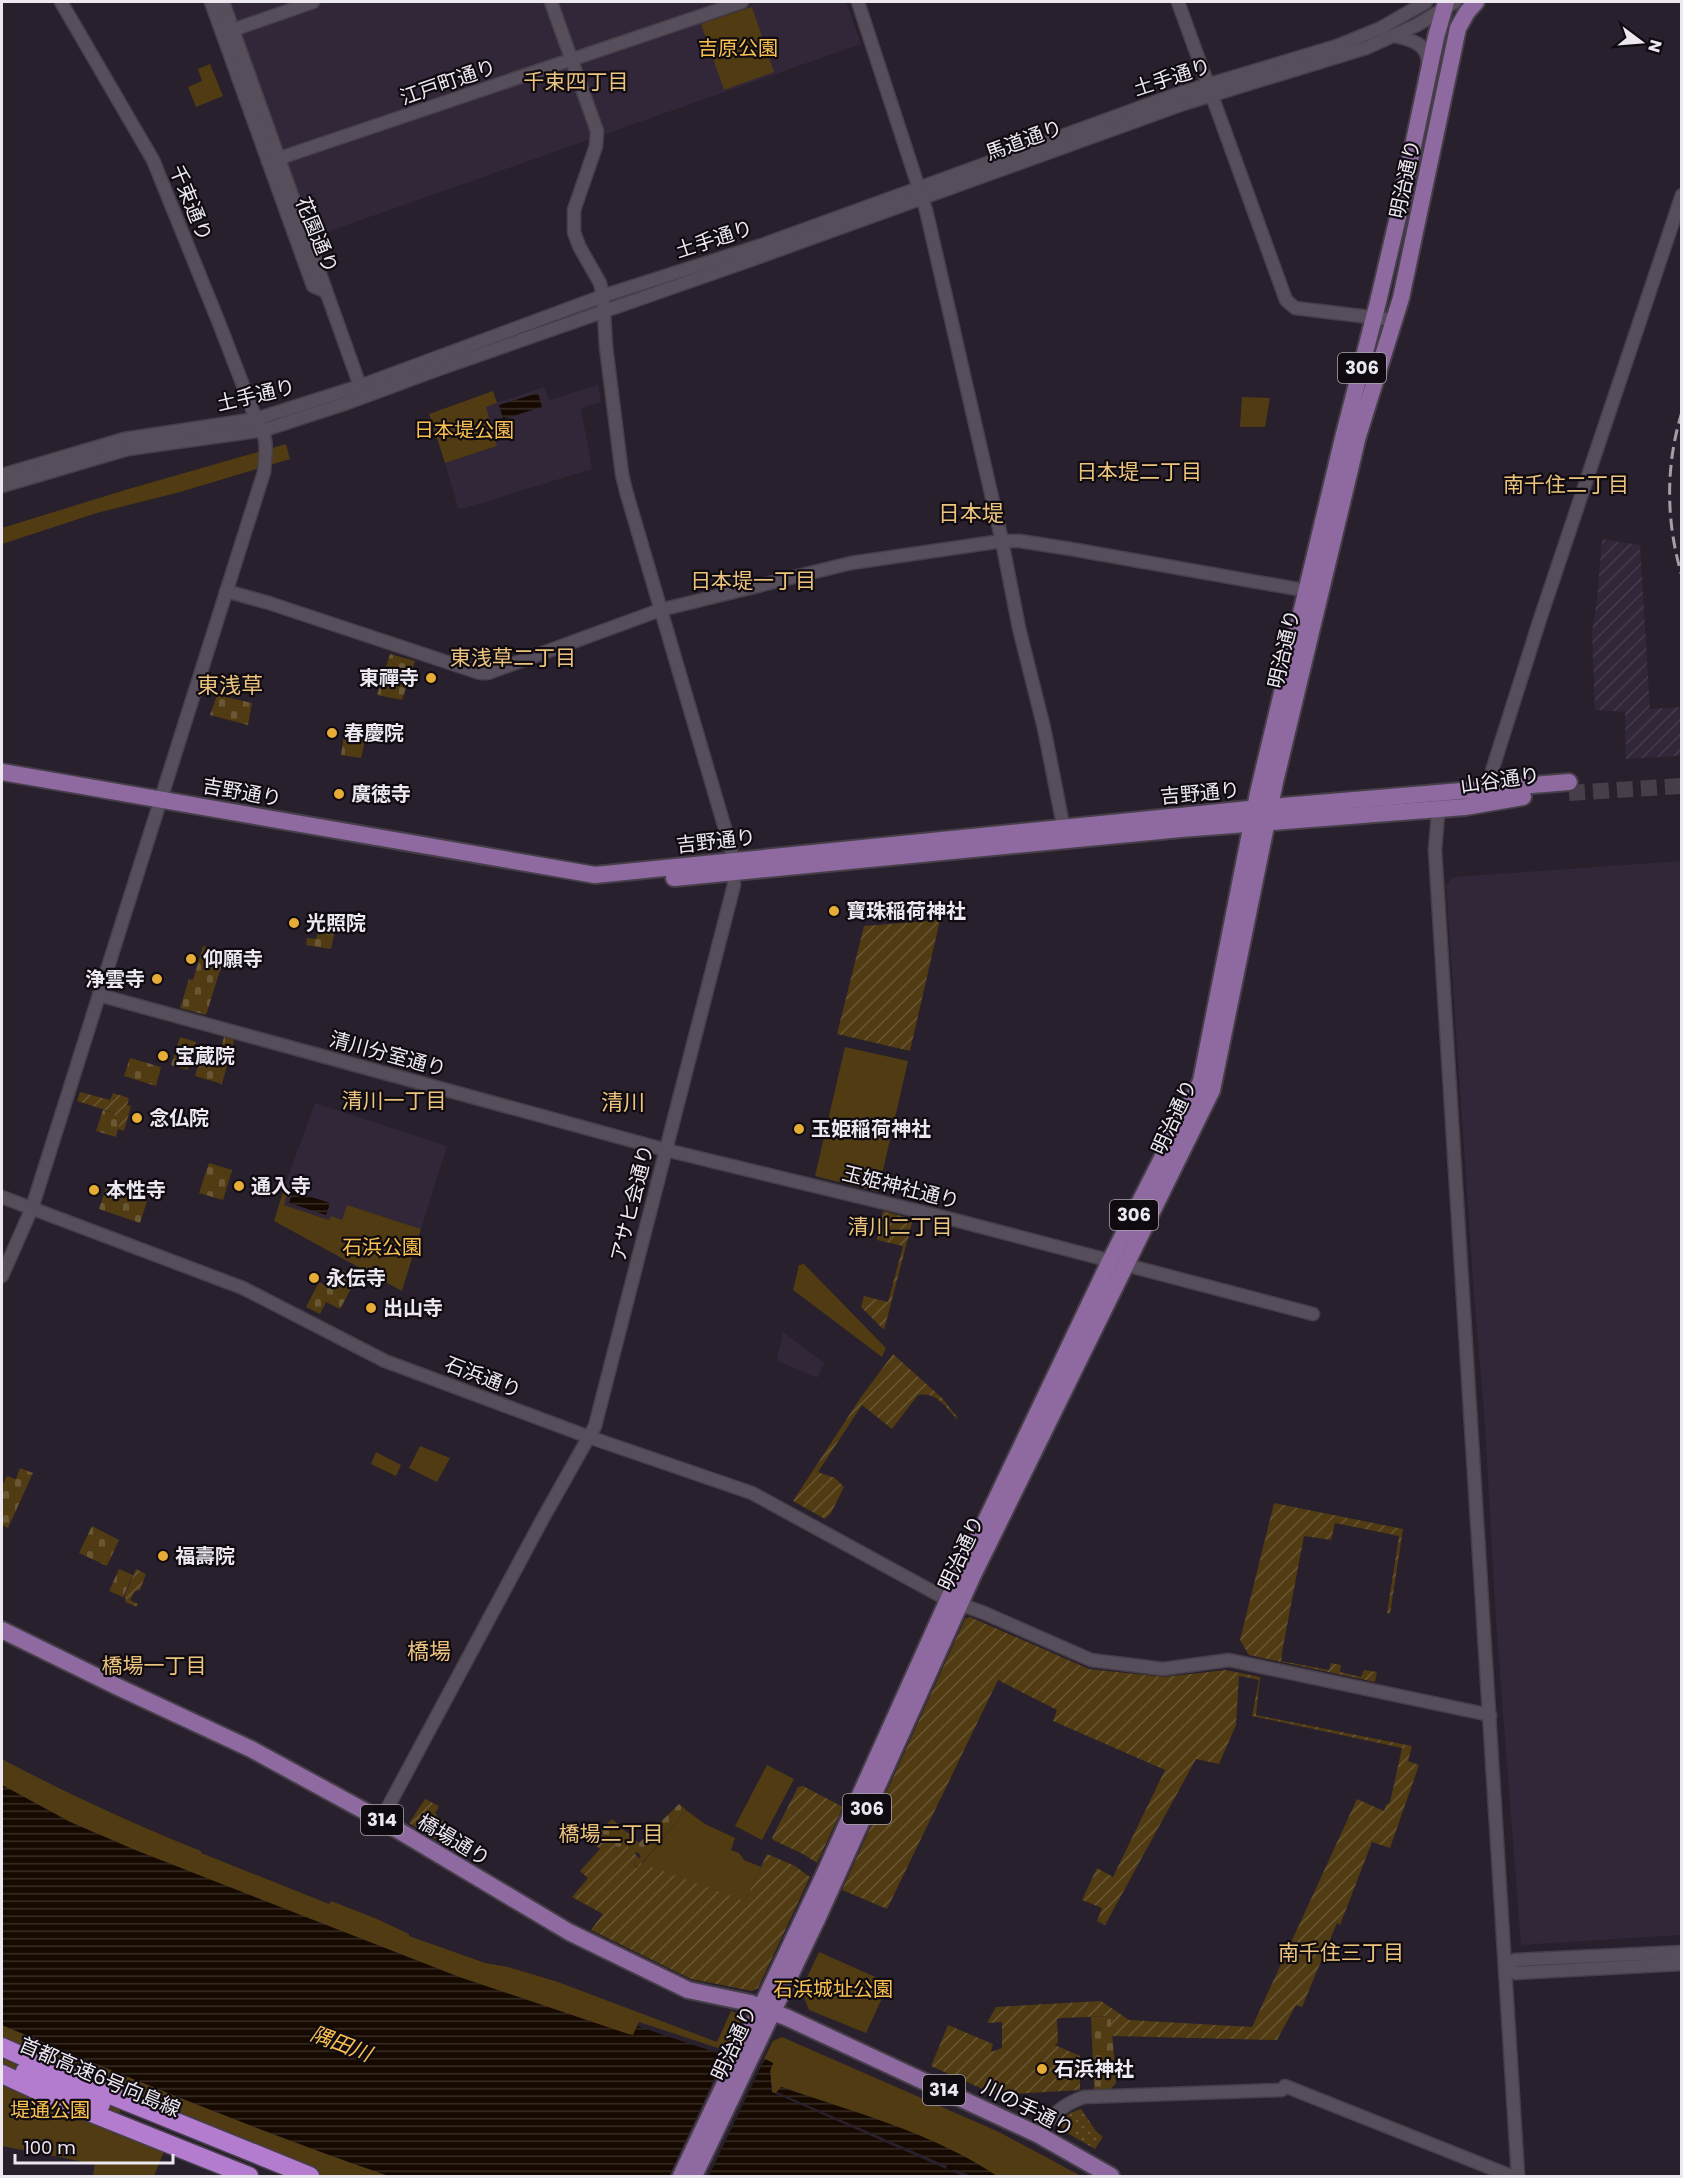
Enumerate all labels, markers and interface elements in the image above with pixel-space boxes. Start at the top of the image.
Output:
north arrow [1611,12,1671,72]
park label: 吉原公園 [698,34,778,62]
text: N [1642,37,1668,55]
street label: 土手通り [1130,51,1214,103]
street label: 江戸町通り [396,52,500,112]
district label: 千束四丁目 [524,67,629,96]
street label: 馬道通り [982,113,1066,167]
street label: 明治通り [1383,137,1427,221]
street label: 千束通り [163,161,219,245]
street label: 花園通り [289,193,345,277]
street label: 土手通り [672,213,756,265]
road number: 306 [1338,353,1386,383]
street label: 土手通り [214,372,298,418]
park label: 日本堤公園 [414,416,514,444]
district label: 日本堤二丁目 [1076,457,1202,486]
district label: 南千住二丁目 [1503,470,1629,499]
district label: 日本堤 [938,498,1004,529]
district label: 日本堤一丁目 [690,566,816,595]
street label: 明治通り [1261,607,1307,691]
district label: 東浅草二丁目 [450,643,576,672]
place label: 東禪寺 [359,664,419,692]
district label: 東浅草 [197,670,263,701]
marker: 東禪寺 [424,671,438,685]
place label: 春慶院 [344,719,404,747]
marker: 春慶院 [325,726,339,740]
street label: 山谷通り [1458,761,1542,799]
street label: 吉野通り [200,771,284,813]
street label: 吉野通り [1159,776,1241,810]
place label: 廣徳寺 [351,780,411,808]
marker: 廣徳寺 [332,787,346,801]
street label: 吉野通り [675,823,757,859]
place label: 寶珠稲荷神社 [846,897,966,925]
marker: 寶珠稲荷神社 [827,904,841,918]
place label: 光照院 [306,909,366,937]
marker: 光照院 [287,916,301,930]
place label: 仰願寺 [203,945,263,973]
marker: 仰願寺 [184,952,198,966]
place label: 浄雲寺 [85,965,145,993]
marker: 浄雲寺 [150,972,164,986]
street label: 清川分室通り [326,1025,450,1083]
place label: 宝蔵院 [175,1042,235,1070]
marker: 宝蔵院 [156,1049,170,1063]
street label: 明治通り [1144,1075,1204,1159]
district label: 清川一丁目 [342,1086,447,1115]
district label: 清川 [601,1087,645,1118]
place label: 念仏院 [149,1104,209,1132]
marker: 念仏院 [130,1111,144,1125]
place label: 玉姫稲荷神社 [811,1115,931,1143]
marker: 玉姫稲荷神社 [792,1122,806,1136]
street label: アサヒ会通り [604,1141,660,1265]
street label: 玉姫神社通り [839,1159,963,1215]
place label: 通入寺 [251,1172,311,1200]
place label: 本性寺 [106,1176,166,1204]
marker: 通入寺 [232,1179,246,1193]
marker: 本性寺 [87,1183,101,1197]
road number: 306 [1110,1200,1158,1230]
district label: 清川二丁目 [848,1212,953,1241]
park label: 石浜公園 [342,1233,422,1261]
place label: 永伝寺 [326,1264,386,1292]
marker: 永伝寺 [307,1271,321,1285]
place label: 出山寺 [383,1294,443,1322]
marker: 出山寺 [364,1301,378,1315]
street label: 石浜通り [441,1350,525,1404]
street label: 明治通り [931,1511,991,1595]
place label: 福壽院 [175,1542,235,1570]
marker: 福壽院 [156,1549,170,1563]
district label: 橋場 [407,1636,451,1667]
district label: 橋場一丁目 [102,1651,207,1680]
road number: 306 [843,1794,891,1824]
road number: 314 [361,1805,403,1835]
street label: 橋場通り [413,1807,495,1873]
district label: 橋場二丁目 [559,1819,664,1848]
district label: 南千住三丁目 [1278,1938,1404,1967]
park label: 石浜城址公園 [773,1975,893,2003]
street label: 明治通り [704,2001,764,2085]
water label: 隅田川 [307,2019,378,2069]
street label: 首都高速6号向島線 [15,2030,185,2124]
place label: 石浜神社 [1054,2055,1134,2083]
marker: 石浜神社 [1035,2062,1049,2076]
street label: 川の手通り [977,2073,1079,2143]
road number: 314 [923,2075,965,2105]
park label: 堤通公園 [10,2096,90,2124]
scale bar [15,2127,172,2165]
text: 100 m [24,2135,76,2160]

